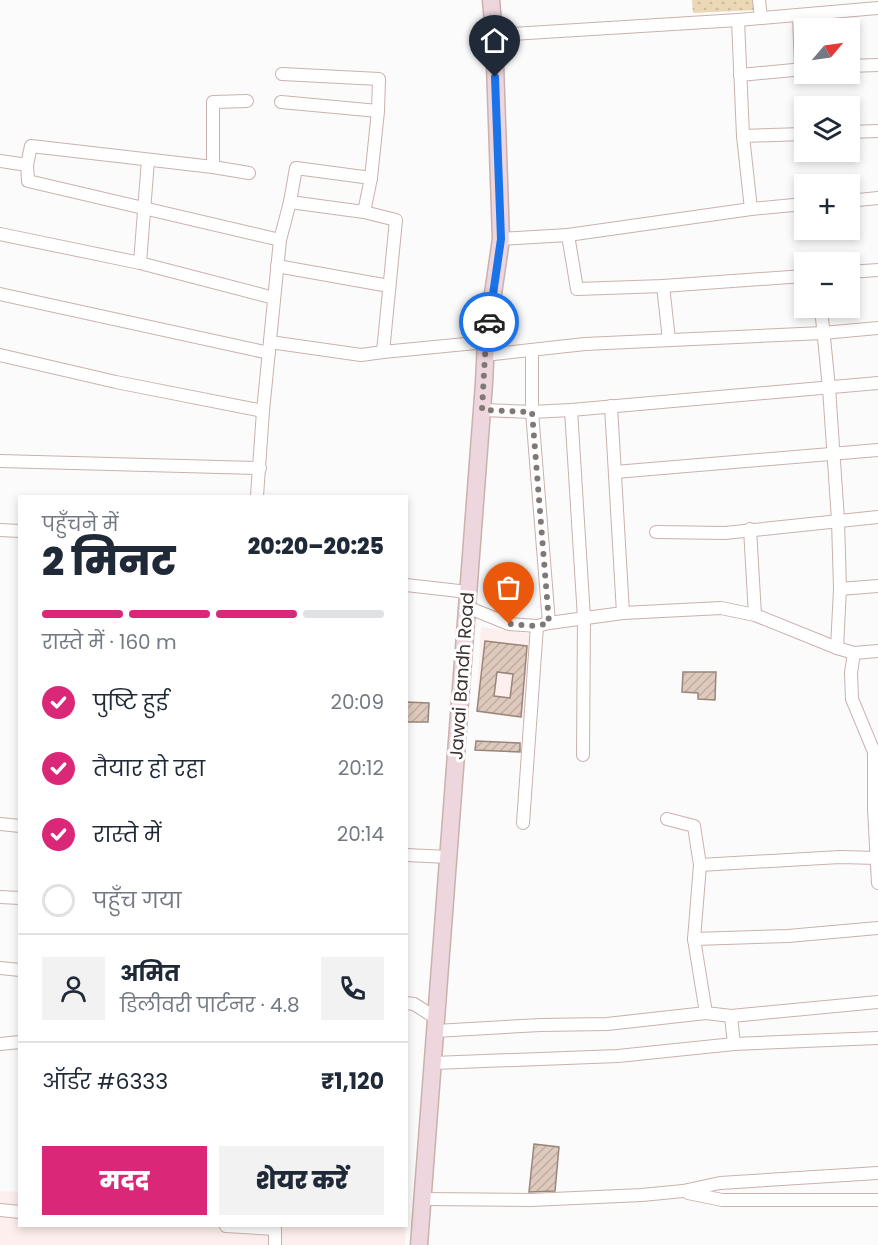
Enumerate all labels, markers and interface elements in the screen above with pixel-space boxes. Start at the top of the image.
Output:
pin [469,15,520,77]
north arrow [794,18,860,84]
map controls [794,18,860,318]
icon: home [478,24,511,57]
button: layers [794,96,860,162]
button: + [794,174,860,240]
button: − [794,252,860,318]
courier [459,292,519,352]
icon: car [473,306,506,339]
text: पहुँचने में [42,510,118,538]
text: 20:20–20:25 [248,531,384,562]
text: 2 मिनट [42,534,176,589]
pin [483,562,534,624]
icon: bag [492,571,525,604]
street label: Jawai Bandh Road [443,591,480,761]
text: रास्ते में · 160 m [42,628,177,656]
icon: check [42,686,75,719]
text: पुष्टि हुई [93,687,168,718]
text: 20:09 [331,688,384,716]
icon: check [42,752,75,785]
text: तैयार हो रहा [93,753,205,784]
text: 20:12 [338,754,384,782]
icon: check [42,818,75,851]
text: रास्ते में [93,819,161,850]
text: 20:14 [337,820,384,848]
text: पहुँच गया [93,885,181,916]
button: person [42,957,105,1020]
button: phone [321,957,384,1020]
text: अमित [120,958,180,989]
text: डिलीवरी पार्टनर · 4.8 [120,991,300,1019]
text: ऑर्डर #6333 [42,1066,168,1097]
text: ₹1,120 [321,1066,384,1097]
button: मदद [42,1146,207,1215]
button: शेयर करें [219,1146,384,1215]

